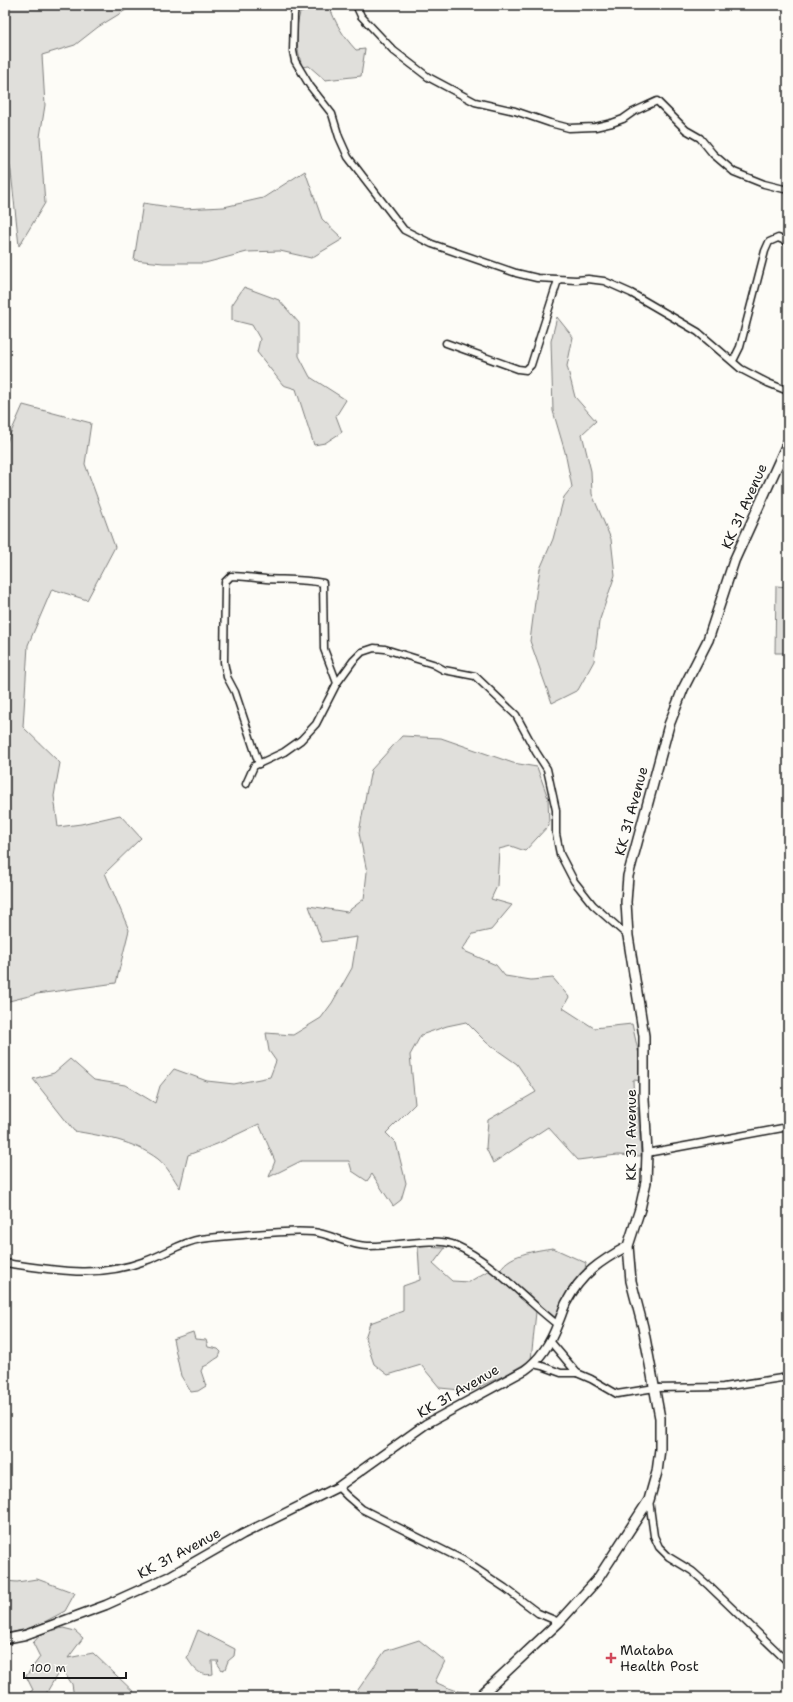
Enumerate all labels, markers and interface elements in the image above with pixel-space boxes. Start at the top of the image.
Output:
street label: KK 31 Avenue [717,460,771,552]
street label: KK 31 Avenue [610,764,652,858]
street label: KK 31 Avenue [622,1089,640,1181]
street label: KK 31 Avenue [414,1360,502,1422]
street label: KK 31 Avenue [134,1523,224,1582]
place label: Mataba Health Post [620,1641,699,1675]
marker: Mataba Health Post [605,1652,617,1664]
scale bar [24,1654,126,1680]
text: 100 m [30,1660,66,1676]

